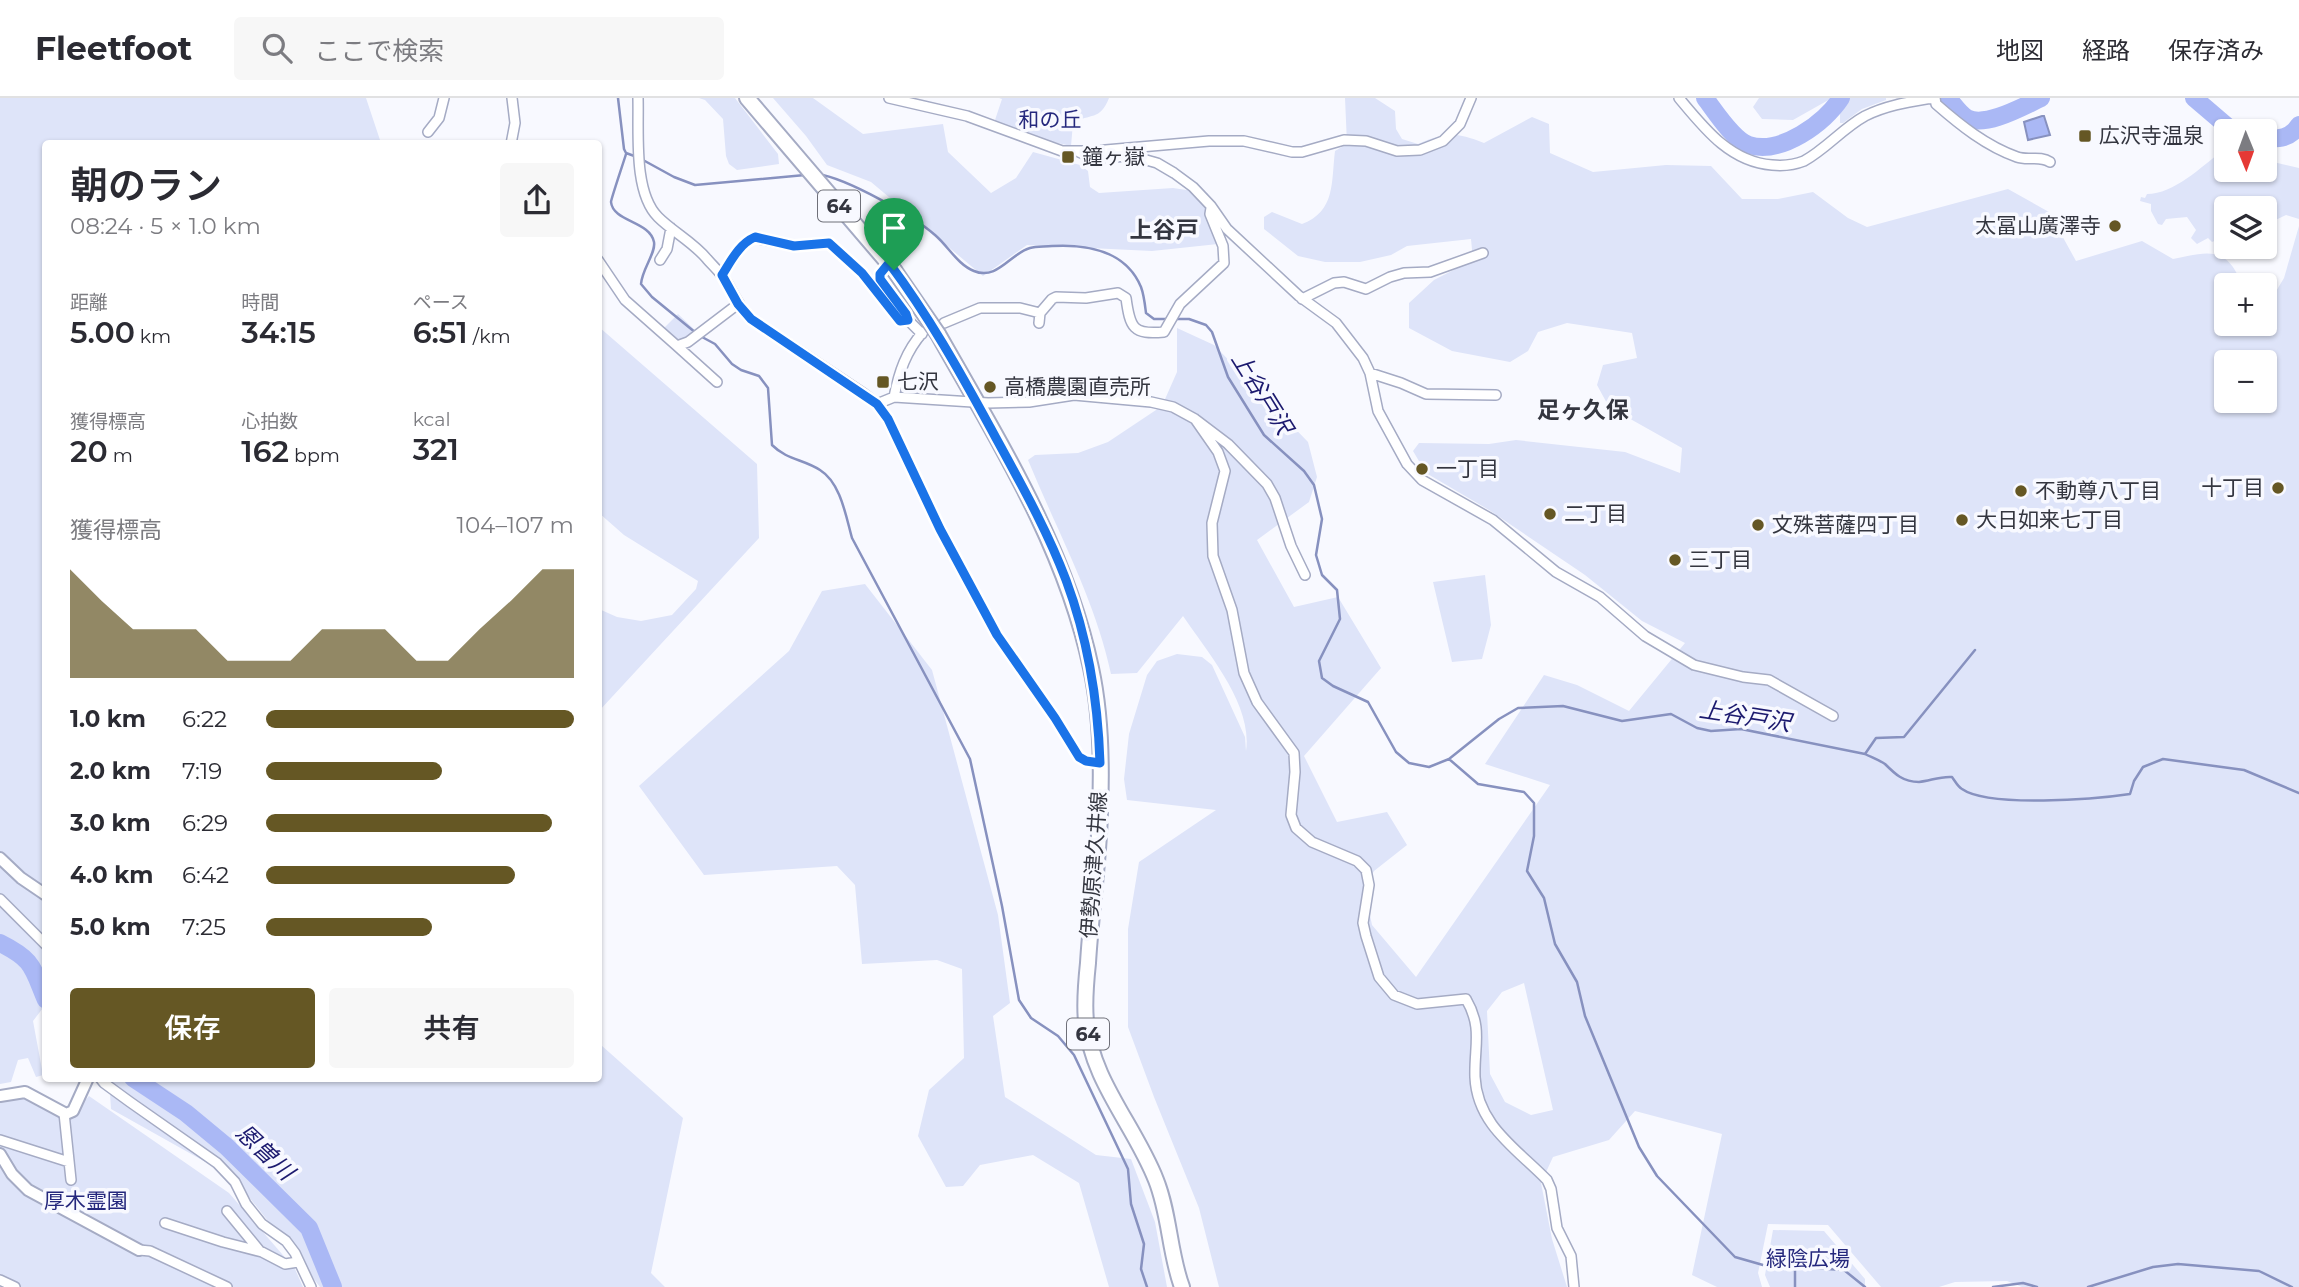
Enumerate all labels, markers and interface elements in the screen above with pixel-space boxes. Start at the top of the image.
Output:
search box [234,17,724,80]
text: Fleetfoot [35,28,192,68]
icon: search [258,29,296,67]
text: ここで検索 [314,35,444,67]
text: 地図 [1996,36,2044,65]
text: 経路 [2082,36,2130,65]
text: 保存済み [2168,36,2264,65]
park label: 和の丘 [1019,107,1082,132]
north arrow [2214,119,2277,182]
map controls [2214,119,2277,413]
place label: 広沢寺温泉 [2099,123,2204,148]
marker: 広沢寺温泉 [2077,128,2093,144]
place label: 鐘ヶ嶽 [1082,144,1145,169]
marker: 鐘ヶ嶽 [1060,149,1076,165]
text: 朝のラン [70,162,222,209]
button: share [500,163,574,237]
road number: 64 [818,190,860,222]
button: layers [2214,196,2277,259]
pin [864,198,924,270]
icon: arrive [875,209,913,247]
text: 08:24 · 5 × 1.0 km [70,212,261,240]
place label: 太冨山廣澤寺 [1975,213,2101,238]
district label: 上谷戸 [1130,216,1199,244]
marker: 太冨山廣澤寺 [2107,218,2123,234]
button: + [2214,273,2277,336]
text: 距離 [70,291,108,314]
text: 時間 [241,291,279,314]
text: ペース [413,291,469,314]
text: 5.00 [70,314,135,351]
text: 34:15 [241,314,316,351]
text: 6:51 [413,314,468,351]
text: km [135,325,171,348]
text: /km [468,325,511,348]
water label: 上谷戸沢 [1226,347,1300,442]
button: − [2214,350,2277,413]
place label: 七沢 [897,369,939,394]
marker: 七沢 [875,374,891,390]
place label: 高橋農園直売所 [1004,374,1151,399]
marker: 高橋農園直売所 [982,379,998,395]
district label: 足ヶ久保 [1537,396,1629,424]
text: kcal [413,408,451,431]
text: 獲得標高 [70,410,146,433]
text: 心拍数 [241,410,298,433]
text: 321 [413,431,459,468]
text: 20 [70,433,108,470]
text: 162 [241,433,289,470]
text: m [108,444,133,467]
text: bpm [289,444,340,467]
place label: 一丁目 [1436,456,1499,481]
marker: 一丁目 [1414,461,1430,477]
place label: 十丁目 [2201,475,2264,500]
place label: 不動尊八丁目 [2035,478,2161,503]
marker: 十丁目 [2270,480,2286,496]
marker: 不動尊八丁目 [2013,483,2029,499]
place label: 二丁目 [1564,501,1627,526]
marker: 二丁目 [1542,506,1558,522]
place label: 大日如来七丁目 [1976,507,2123,532]
text: 104–107 m [457,511,574,539]
place label: 文殊菩薩四丁目 [1772,512,1919,537]
marker: 大日如来七丁目 [1954,512,1970,528]
text: 獲得標高 [70,516,162,544]
marker: 文殊菩薩四丁目 [1750,517,1766,533]
place label: 三丁目 [1689,547,1752,572]
marker: 三丁目 [1667,552,1683,568]
water label: 上谷戸沢 [1697,695,1796,737]
text: 1.0 km [70,705,146,733]
text: 6:22 [182,705,227,733]
text: 2.0 km [70,757,151,785]
text: 7:19 [182,757,222,785]
street label: 伊勢原津久井線 [1076,791,1111,939]
text: 3.0 km [70,809,151,837]
text: 6:29 [182,809,228,837]
text: 4.0 km [70,861,153,889]
text: 6:42 [182,861,229,889]
text: 5.0 km [70,913,151,941]
text: 7:25 [182,913,226,941]
button: 保存 [70,988,315,1068]
button: 共有 [329,988,574,1068]
road number: 64 [1067,1018,1109,1050]
water label: 恩曽川 [230,1118,302,1188]
park label: 厚木霊園 [44,1188,128,1213]
park label: 緑陰広場 [1766,1246,1850,1271]

